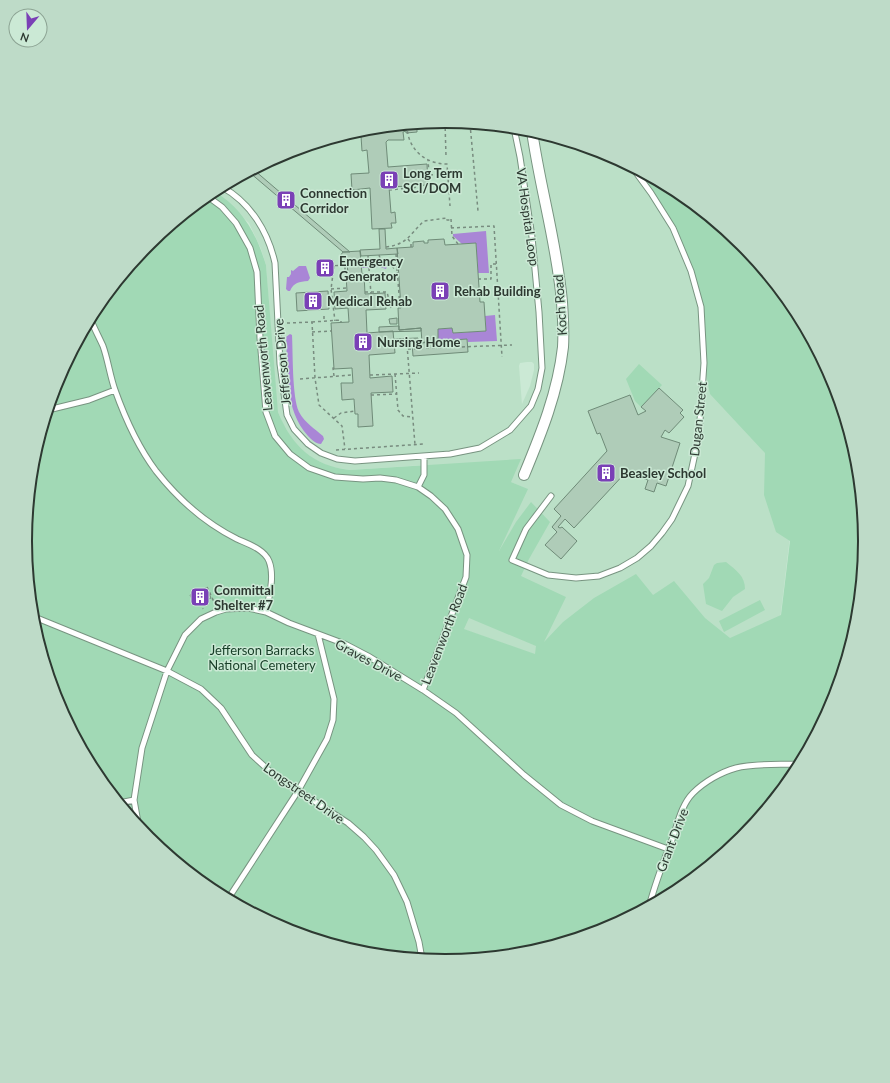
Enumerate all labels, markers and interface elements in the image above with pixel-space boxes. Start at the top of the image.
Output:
north arrow [8,8,48,48]
text: N [18,30,31,45]
place label: Long Term SCI/DOM [403,165,463,196]
street label: VA Hospital Loop [513,167,543,267]
building icon: Long Term SCI/DOM [378,169,400,191]
place label: Connection Corridor [300,185,367,216]
building icon: Connection Corridor [275,189,297,211]
place label: Emergency Generator [339,253,403,284]
building icon: Emergency Generator [314,257,336,279]
street label: Koch Road [550,274,570,336]
building icon: Rehab Building [429,280,451,302]
place label: Rehab Building [454,283,541,299]
building icon: Medical Rehab [302,290,324,312]
place label: Medical Rehab [327,293,412,309]
street label: Leavenworth Road [250,304,276,412]
street label: Jefferson Drive [270,318,294,406]
building icon: Nursing Home [352,331,374,353]
place label: Nursing Home [377,334,461,350]
street label: Dugan Street [686,381,710,457]
building icon: Beasley School [595,462,617,484]
place label: Beasley School [620,465,706,481]
place label: Committal Shelter #7 [214,582,274,613]
street label: Leavenworth Road [417,582,471,686]
building icon: Committal Shelter #7 [189,586,211,608]
street label: Graves Drive [333,636,405,684]
park label: Jefferson Barracks National Cemetery [208,642,316,673]
street label: Longstreet Drive [260,759,348,827]
street label: Grant Drive [653,806,691,874]

